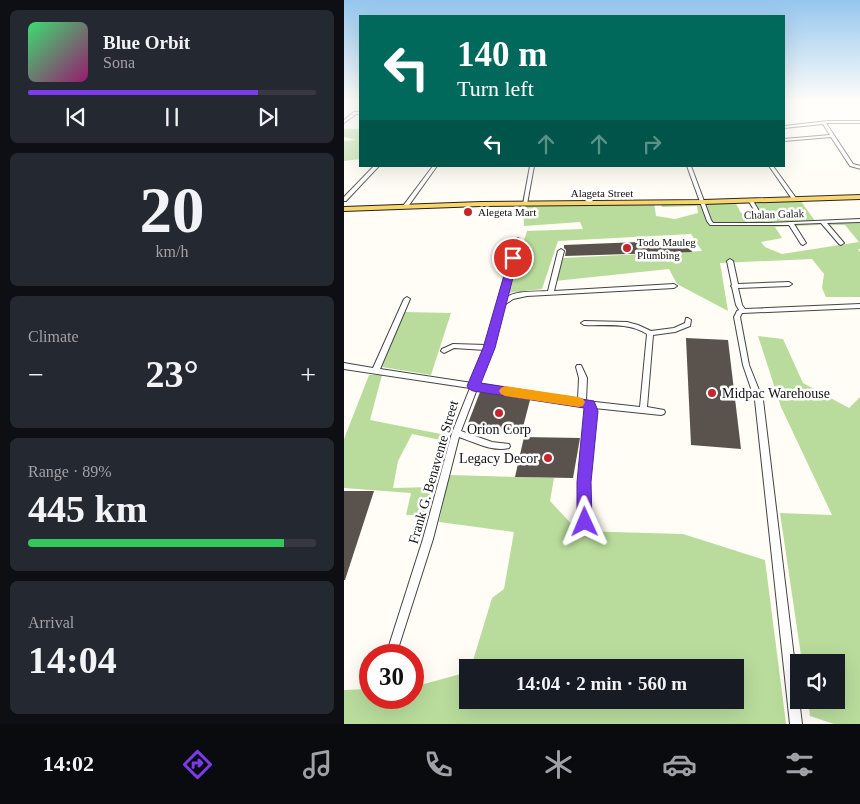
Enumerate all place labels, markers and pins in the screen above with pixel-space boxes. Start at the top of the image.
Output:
marker: Alegeta Mart [462,206,474,218]
place label: Alegeta Mart [478,206,536,218]
place label: Todo Mauleg Plumbing [637,236,696,261]
pin [492,237,534,279]
marker: Todo Mauleg Plumbing [621,242,633,254]
place label: Midpac Warehouse [722,386,830,401]
marker: Midpac Warehouse [706,387,718,399]
marker: Orion Corp [493,407,505,419]
place label: Orion Corp [467,422,531,437]
place label: Legacy Decor [459,451,538,466]
marker: Legacy Decor [542,452,554,464]

